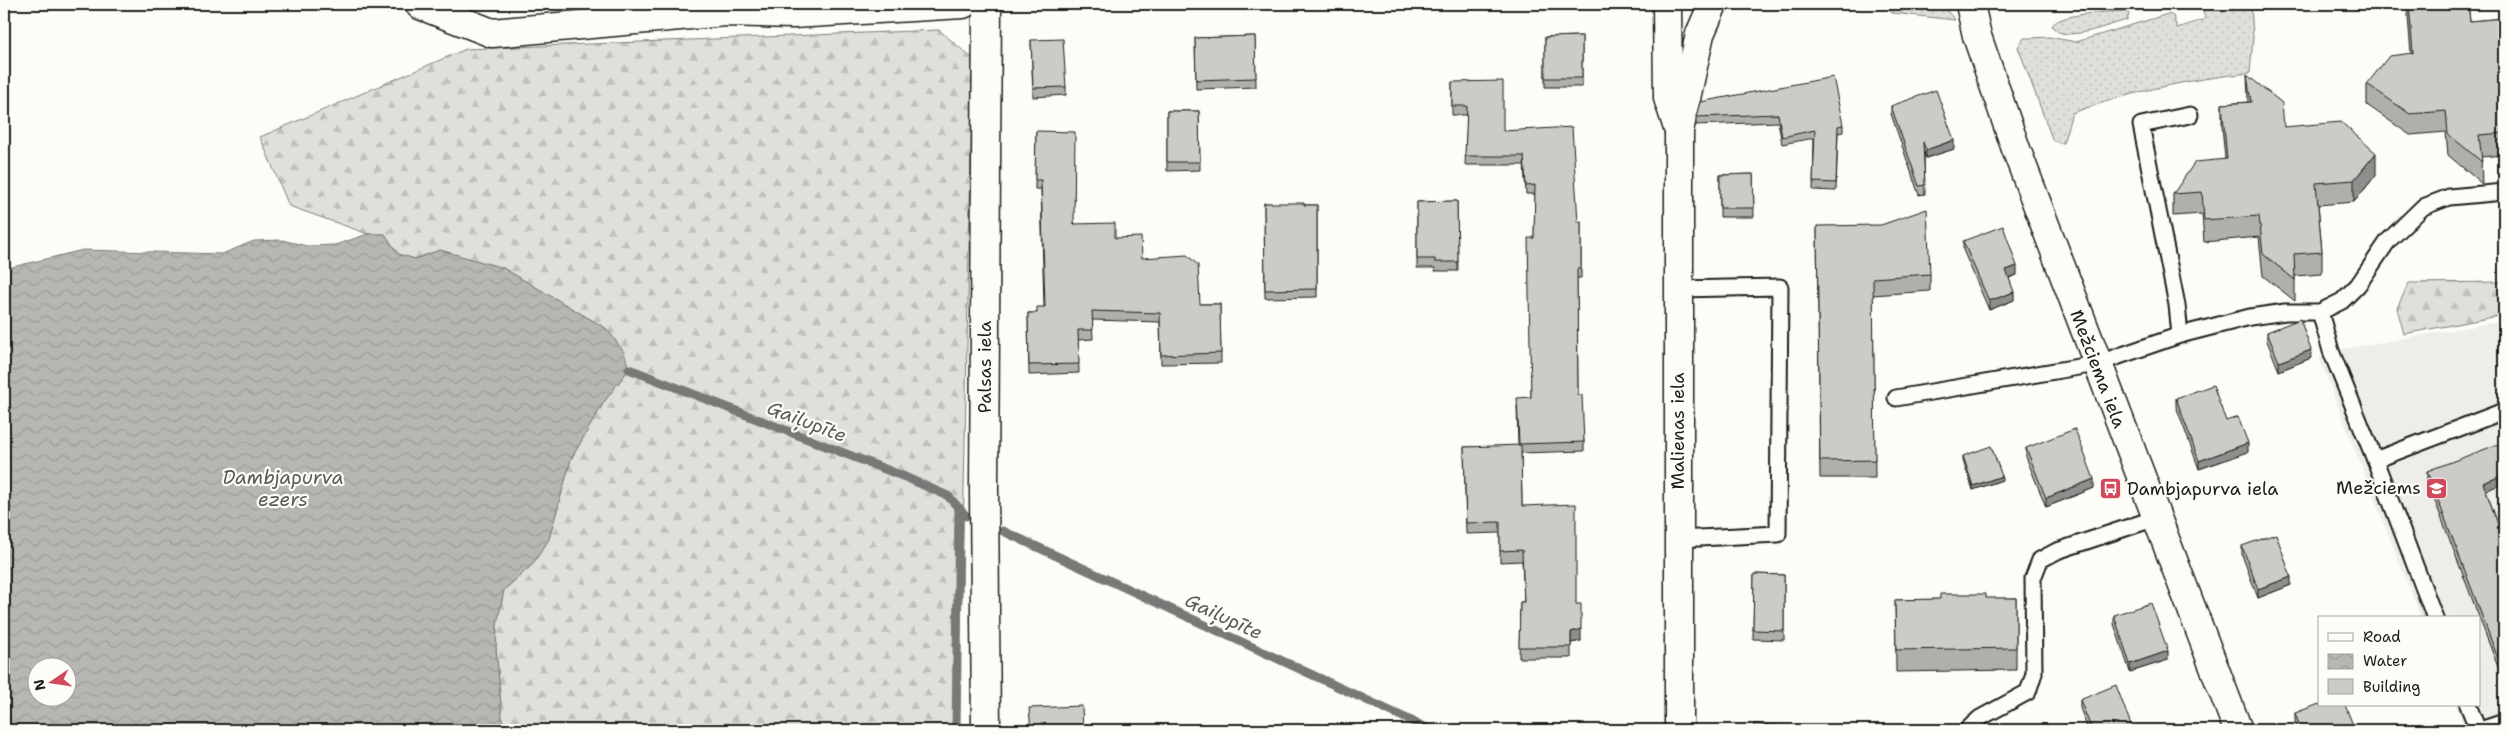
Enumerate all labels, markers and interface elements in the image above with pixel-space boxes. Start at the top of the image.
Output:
street label: Mežciema iela [2064,306,2132,432]
street label: Palsas iela [973,321,997,413]
street label: Malienas iela [1666,372,1690,490]
water label: Gaiļupīte [763,395,850,449]
water label: Dambjapurva ezers [223,465,343,512]
place label: Mežciems [2336,476,2421,500]
school or university icon: Mežciems [2425,476,2449,500]
bus stop icon: Dambjapurva iela [2099,477,2123,501]
place label: Dambjapurva iela [2127,477,2278,501]
water label: Gaiļupīte [1181,588,1267,646]
legend [2318,616,2480,706]
text: Road [2363,627,2401,647]
text: Water [2363,651,2407,671]
north arrow [28,656,78,706]
text: N [29,677,49,692]
text: Building [2363,677,2420,697]

